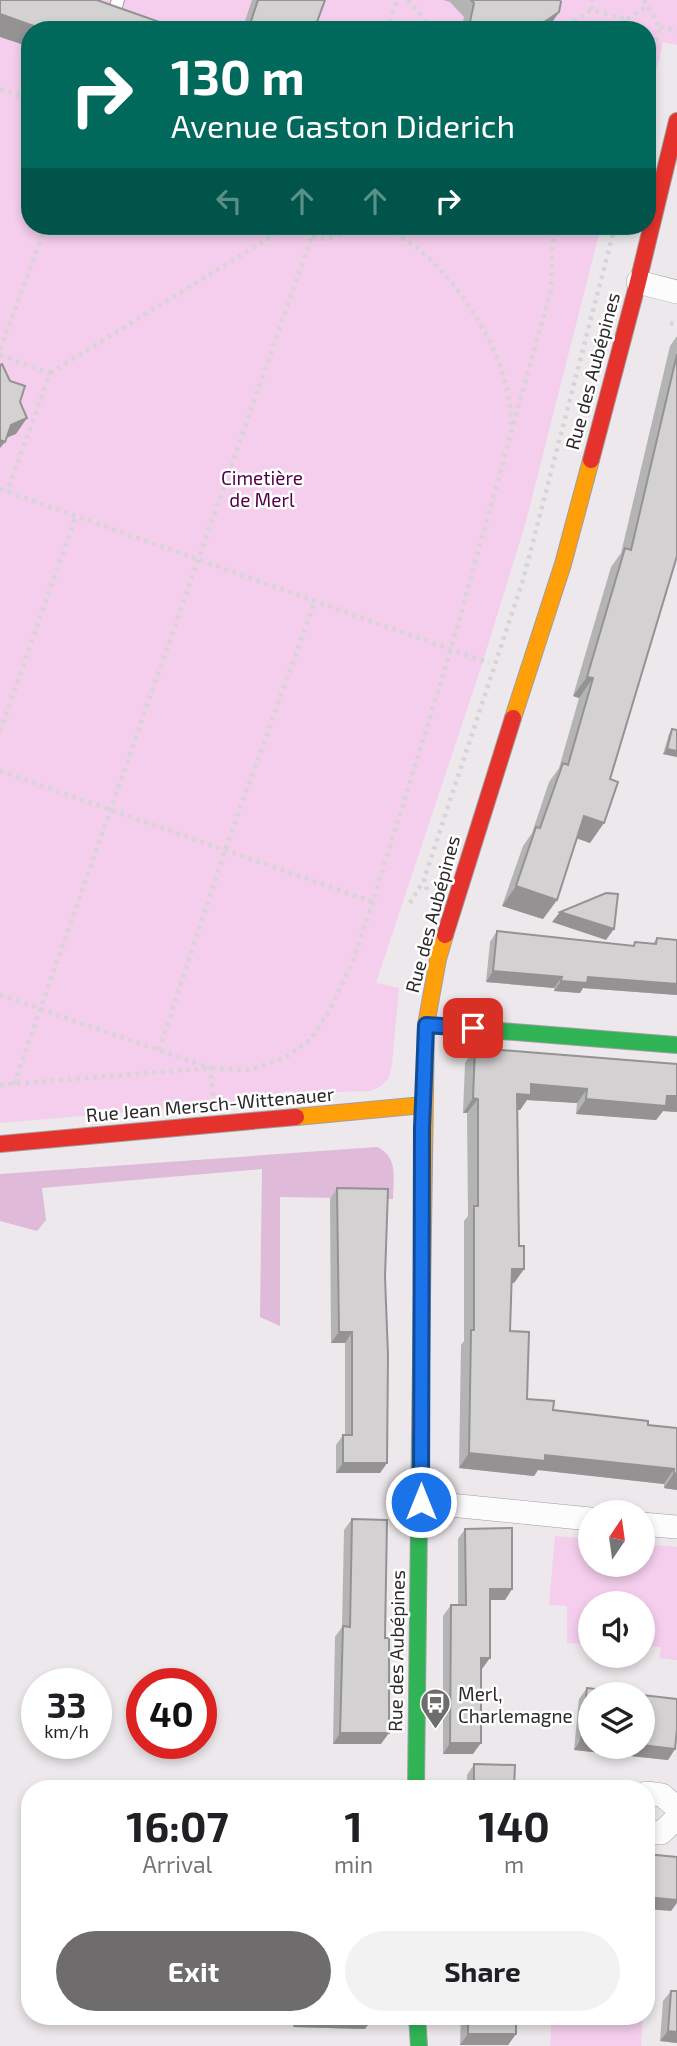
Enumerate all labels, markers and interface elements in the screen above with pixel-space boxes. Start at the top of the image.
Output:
text: 130 m [171,46,305,105]
icon: right [56,49,147,140]
text: Avenue Gaston Diderich [171,106,515,144]
icon: left [210,182,248,220]
icon: ahead [283,182,321,220]
icon: ahead [356,182,394,220]
icon: right [429,182,467,220]
street label: Rue des Aubépines [560,290,624,452]
park label: Cimetière de Merl [221,466,303,511]
street label: Rue des Aubépines [400,833,464,995]
pin [443,998,503,1058]
icon: arrive [454,1009,492,1047]
street label: Rue Jean Mersch-Wittenauer [85,1082,336,1126]
position arrow [384,1465,458,1539]
north arrow [578,1500,654,1577]
map controls [578,1500,655,1759]
street label: Rue des Aubépines [383,1570,409,1732]
button: sound [578,1591,655,1668]
speed limit sign: 40 [126,1668,217,1759]
place label: Merl, Charlemagne [458,1682,573,1727]
button: layers [578,1682,655,1759]
text: 33 [47,1683,86,1725]
bus stop icon: Merl, Charlemagne [418,1687,452,1731]
text: km/h [44,1720,89,1742]
text: 16:07 [126,1800,229,1850]
text: 1 [344,1800,363,1850]
text: 140 [478,1800,550,1850]
text: Arrival [142,1850,212,1878]
text: min [334,1850,373,1878]
text: m [504,1850,524,1878]
button: Exit [56,1931,331,2011]
button: Share [345,1931,620,2011]

